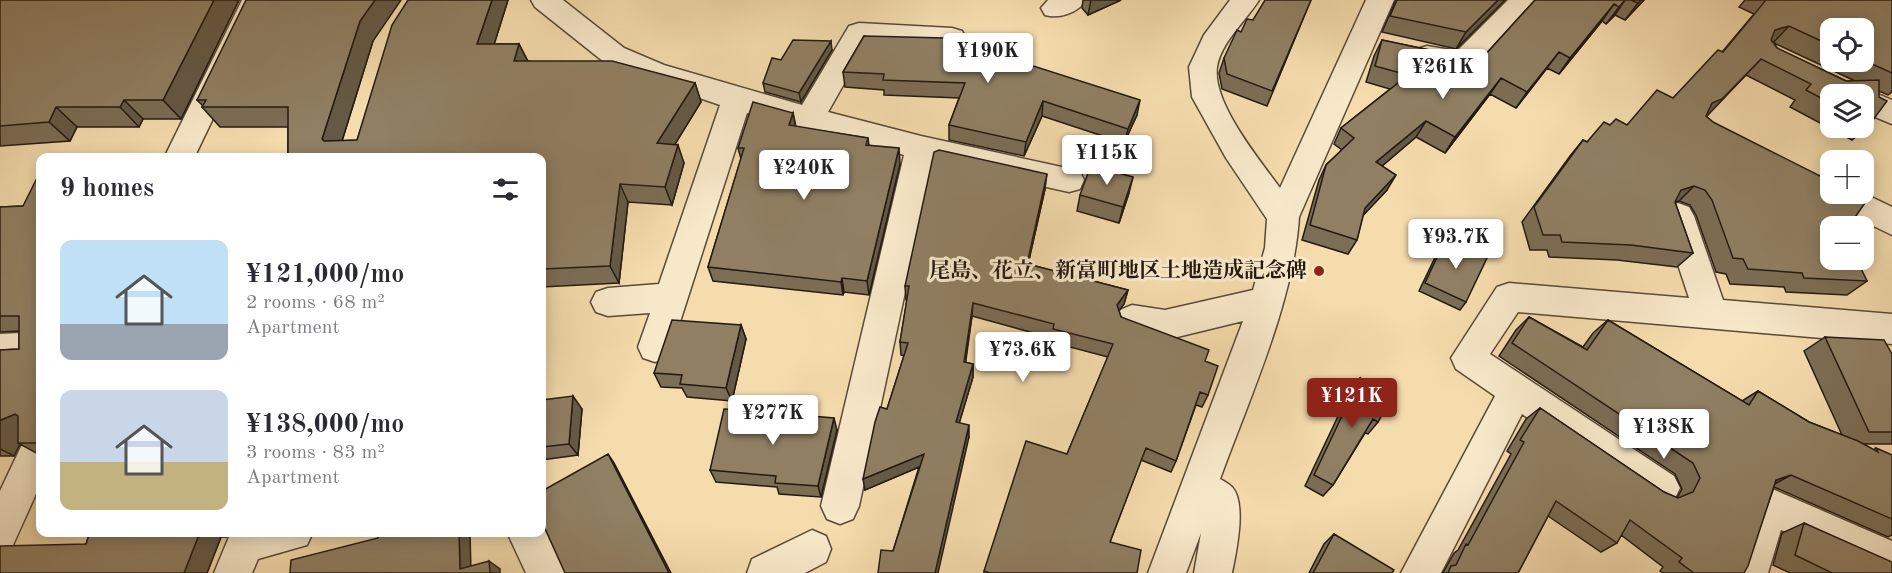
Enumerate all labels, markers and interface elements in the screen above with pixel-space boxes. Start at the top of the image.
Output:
map controls [1820,18,1874,270]
button: locate [1820,18,1874,72]
pin: ¥190K [946,33,1030,84]
text: ¥190K [957,42,1019,62]
pin: ¥261K [1401,49,1485,100]
text: ¥261K [1412,58,1474,78]
button: layers [1820,84,1874,138]
pin: ¥115K [1065,135,1149,186]
text: ¥115K [1076,144,1138,164]
pin: ¥240K [762,150,846,201]
button: + [1820,150,1874,204]
text: ¥240K [773,159,835,179]
icon: filters [489,173,522,206]
text: 9 homes [60,176,154,202]
button: − [1820,216,1874,270]
pin: ¥93.7K [1407,219,1505,270]
text: ¥93.7K [1422,228,1490,248]
place label: 尾島、花立、新富町地区土地造成記念碑 [929,258,1307,282]
text: ¥121,000/mo [246,262,404,288]
icon: home [108,264,180,336]
marker: 尾島、花立、新富町地区土地造成記念碑 [1312,264,1326,278]
text: 2 rooms · 68 m² [246,293,385,313]
text: Apartment [246,318,340,338]
pin: ¥73.6K [974,332,1072,383]
text: ¥73.6K [989,341,1057,361]
pin: ¥121K [1310,378,1394,429]
text: ¥121K [1321,387,1383,407]
pin: ¥277K [731,395,815,446]
text: ¥277K [742,404,804,424]
pin: ¥138K [1622,409,1706,460]
text: ¥138,000/mo [246,412,404,438]
icon: home [108,414,180,486]
text: ¥138K [1633,418,1695,438]
text: 3 rooms · 83 m² [246,443,385,463]
text: Apartment [246,468,340,488]

